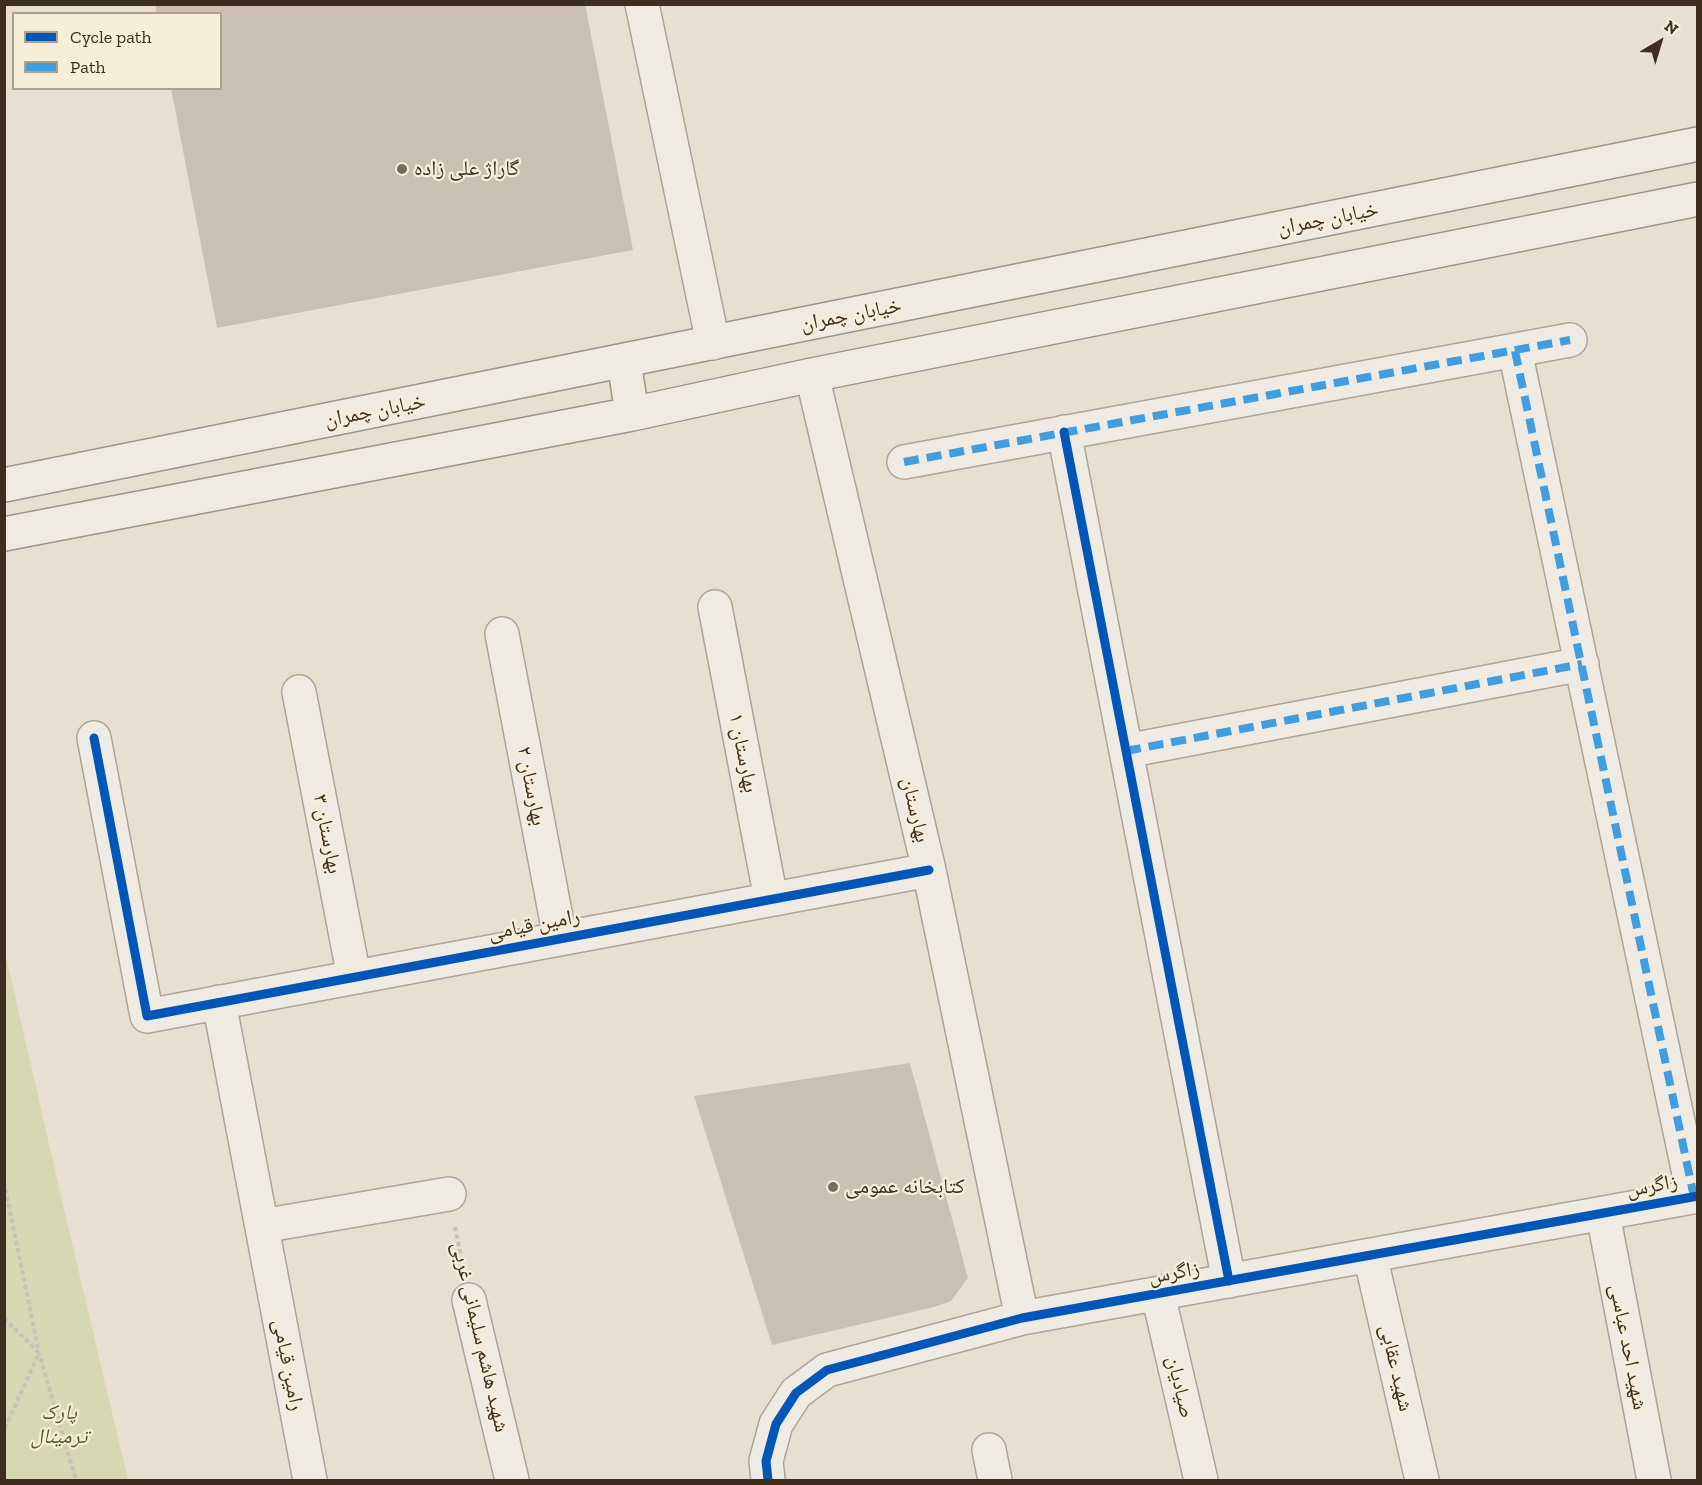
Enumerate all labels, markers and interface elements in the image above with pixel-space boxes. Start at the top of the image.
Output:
legend [12,12,222,90]
north arrow [1630,12,1690,72]
text: N [1661,16,1682,39]
text: Cycle path [70,26,152,48]
text: Path [70,56,106,78]
place label: گاراژ علی زاده [414,156,519,182]
marker: گاراژ علی زاده [395,162,409,176]
street label: خیابان چمران [1275,197,1381,241]
street label: خیابان چمران [798,293,904,337]
street label: خیابان چمران [322,389,428,433]
street label: بهارستان ۱ [723,711,763,795]
street label: بهارستان ۲ [511,744,551,828]
street label: بهارستان [895,775,935,845]
street label: بهارستان ۳ [307,792,347,876]
street label: رامین قیامی [486,904,582,946]
street label: زاگرس [1624,1169,1680,1203]
place label: کتابخانه عمومی [845,1174,965,1200]
marker: کتابخانه عمومی [826,1180,840,1194]
street label: شهید هاشم سلیمانی غربی [446,1239,514,1435]
street label: زاگرس [1146,1256,1202,1290]
street label: شهید احد عباسی [1603,1282,1653,1412]
street label: رامین قیامی [267,1317,309,1413]
street label: شهید عقابی [1374,1322,1418,1414]
street label: صیادیان [1161,1354,1199,1420]
park label: پارک ترمینال [31,1400,87,1450]

